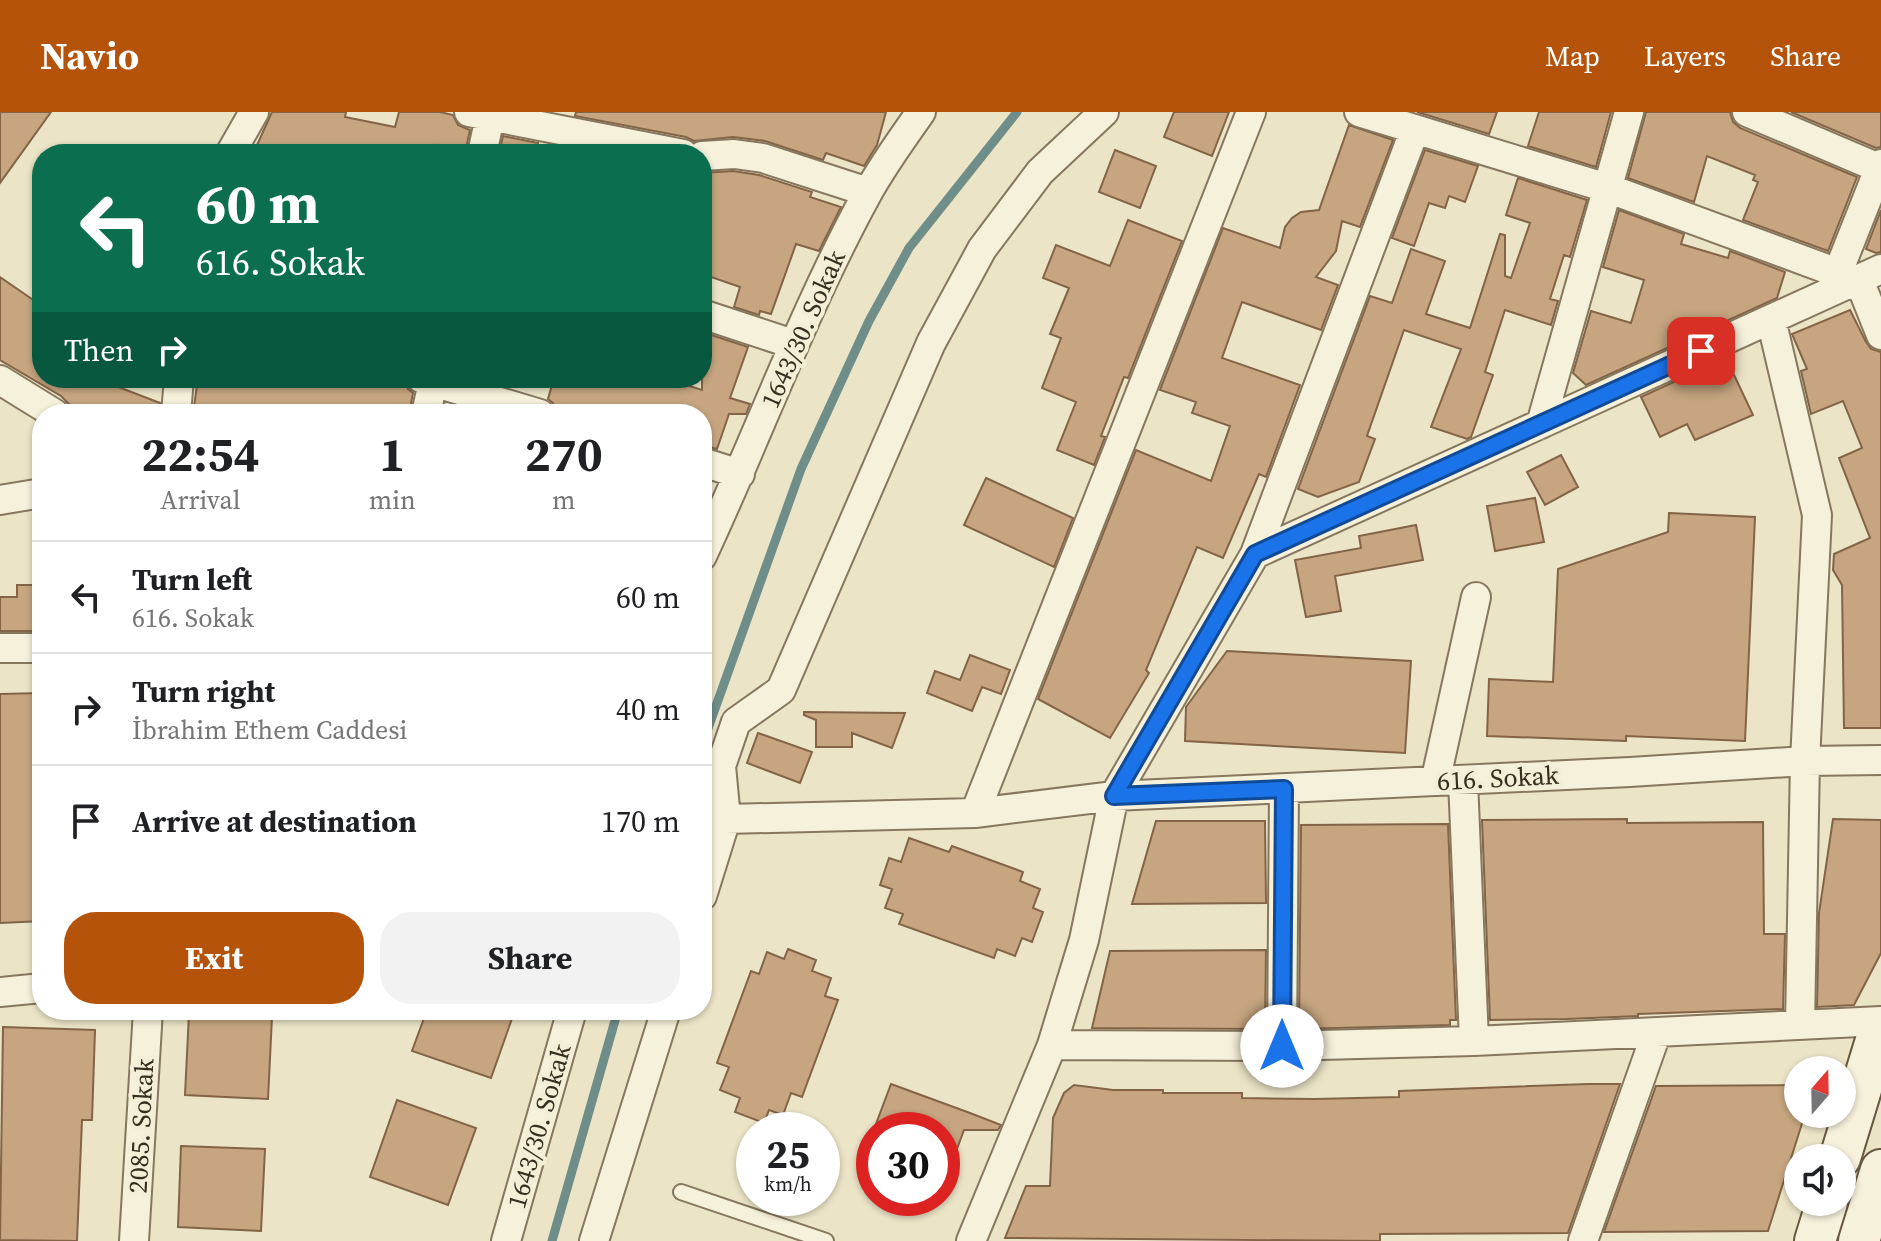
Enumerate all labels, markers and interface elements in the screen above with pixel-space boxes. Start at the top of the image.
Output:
text: Navio [40,30,139,82]
text: Map [1545,37,1600,75]
text: Layers [1644,37,1726,75]
text: Share [1770,37,1841,75]
text: 60 m [196,165,319,242]
icon: left [64,176,168,280]
text: 616. Sokak [196,238,365,287]
street label: 1643/30. Sokak [752,244,854,414]
pin [1667,317,1735,385]
icon: right [150,328,194,372]
icon: arrive [1679,329,1723,373]
text: Then [64,330,134,371]
text: 22:54 [141,421,260,487]
text: 1 [379,421,405,487]
text: 270 [525,421,603,487]
text: Arrival [160,482,241,518]
text: min [369,482,416,518]
text: m [552,482,576,518]
text: Turn left [132,559,252,600]
icon: left [64,575,108,619]
text: 60 m [616,577,680,618]
text: 616. Sokak [132,600,254,636]
text: Turn right [132,671,275,712]
icon: right [64,687,108,731]
text: 40 m [616,689,680,730]
text: İbrahim Ethem Caddesi [132,712,407,748]
street label: 616. Sokak [1436,757,1561,799]
icon: arrive [64,799,108,843]
text: Arrive at destination [132,801,417,842]
text: 170 m [601,801,680,842]
button: Exit [64,912,364,1004]
button: Share [380,912,680,1004]
position arrow [1240,1004,1324,1088]
street label: 1643/30. Sokak [498,1039,580,1212]
north arrow [1784,1056,1856,1128]
map controls [1784,1056,1856,1216]
street label: 2085. Sokak [119,1057,163,1194]
speed limit sign: 30 [856,1112,960,1216]
text: 25 [766,1127,810,1181]
button: sound [1784,1144,1856,1216]
text: km/h [764,1170,812,1198]

